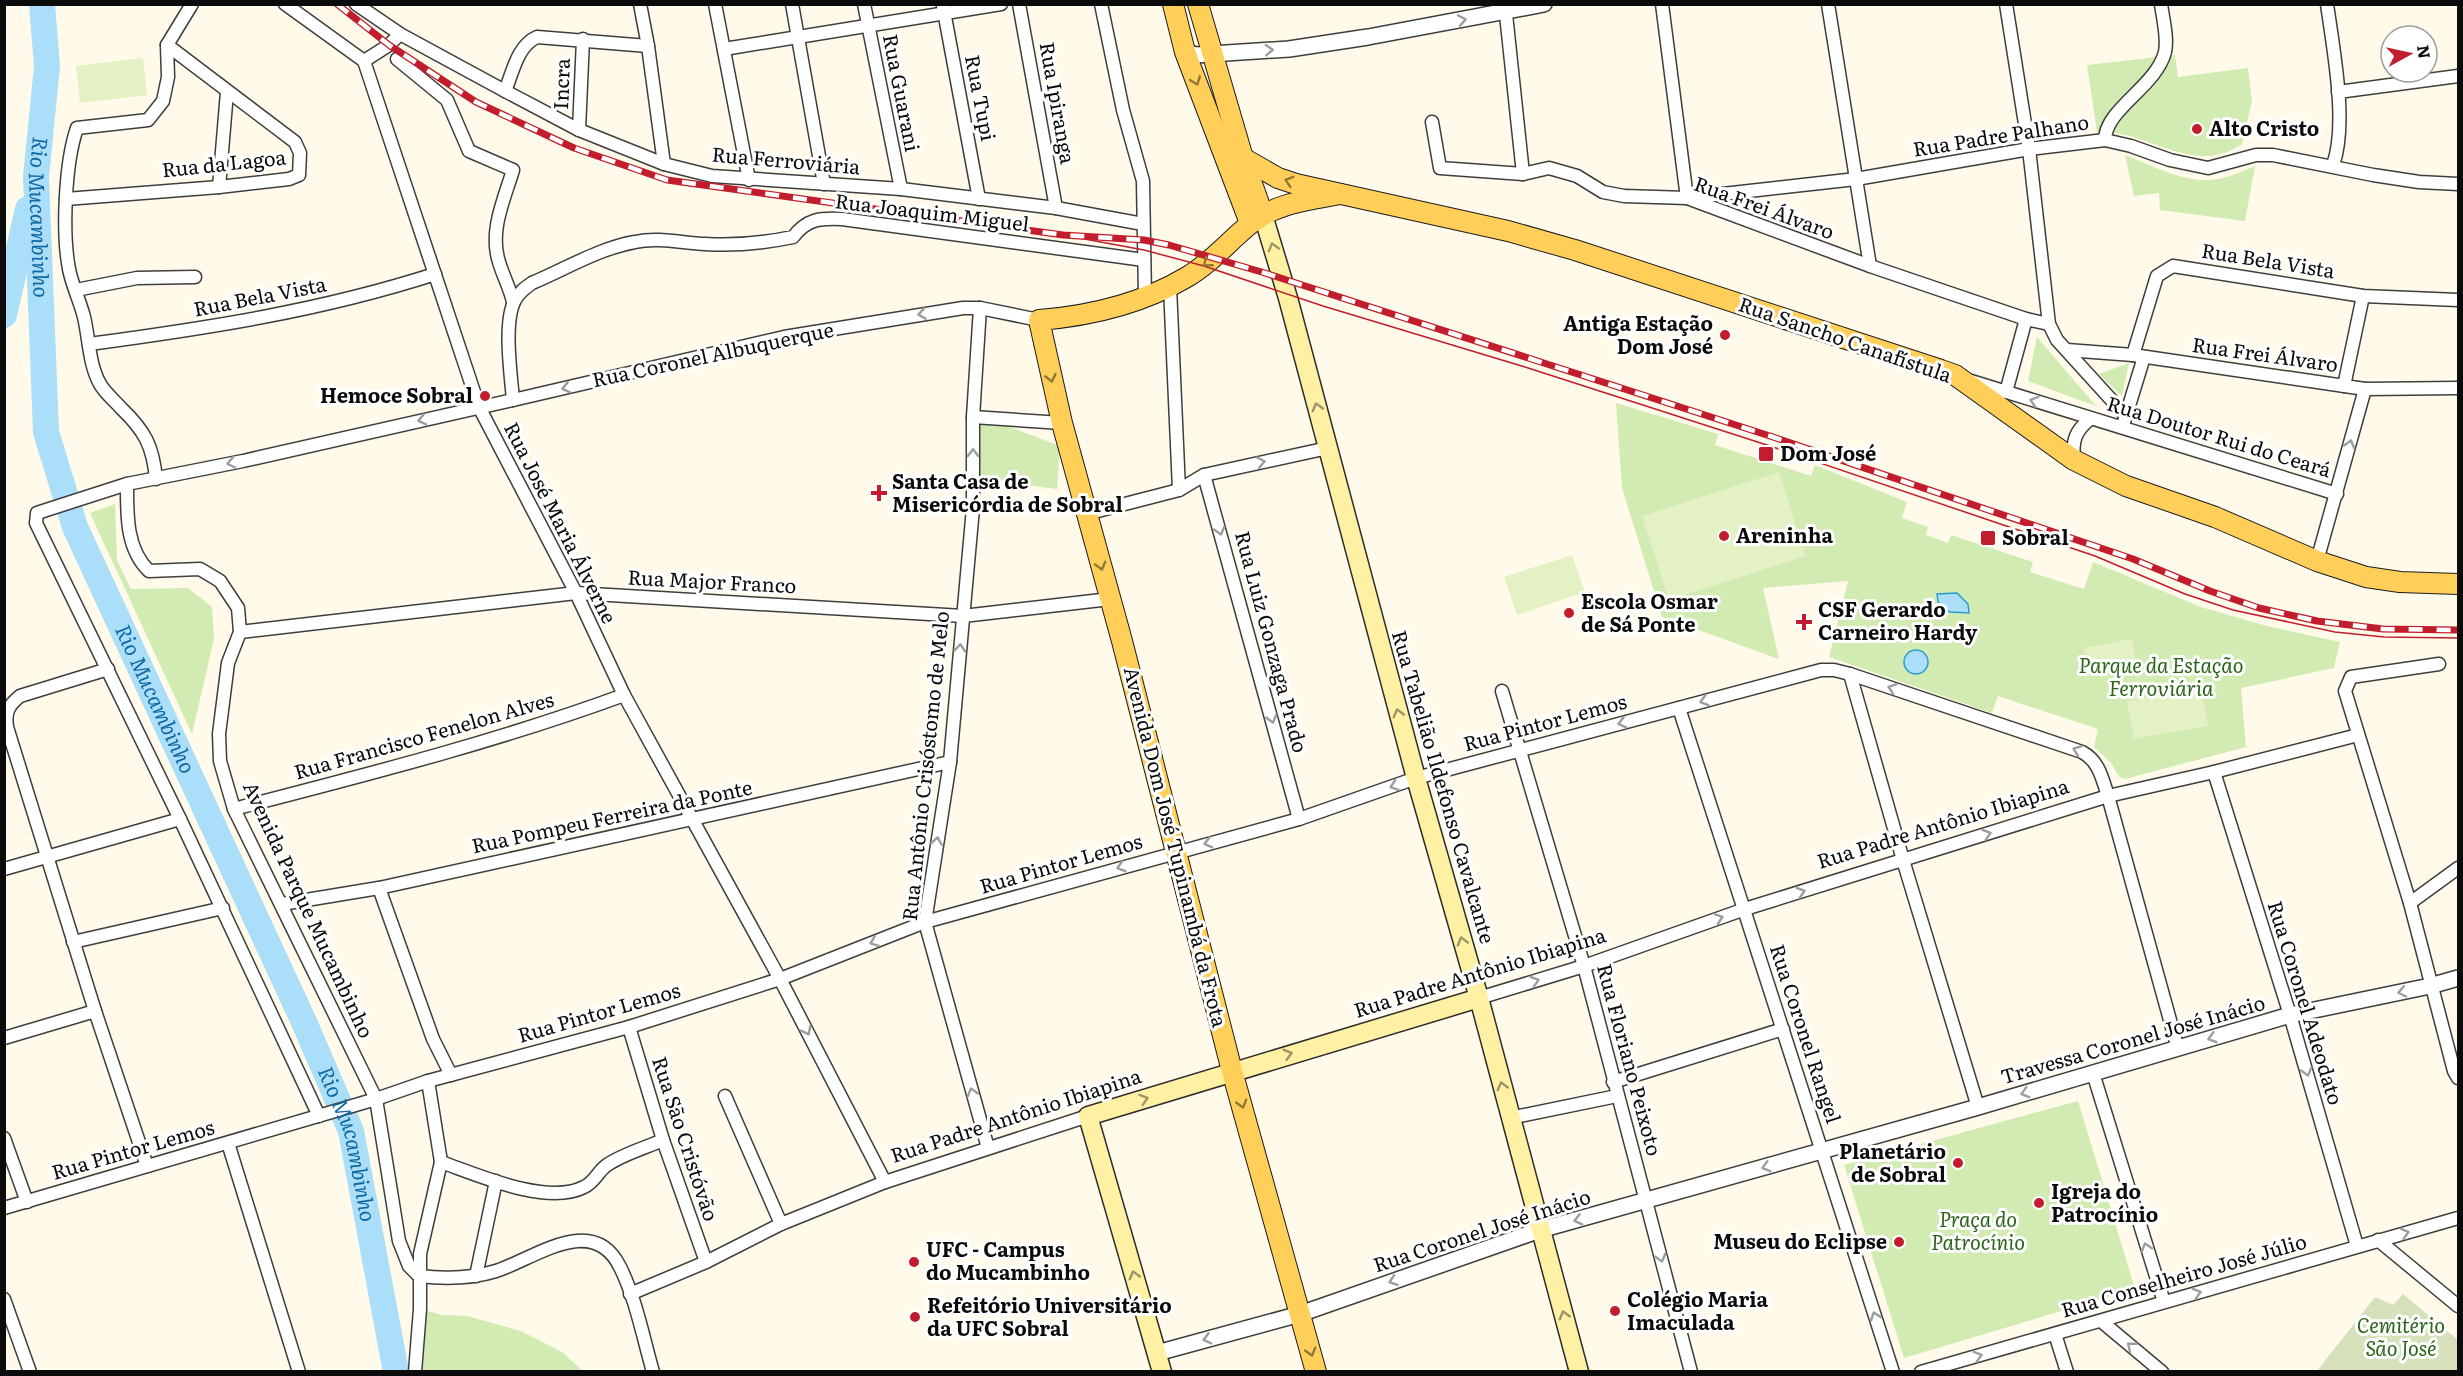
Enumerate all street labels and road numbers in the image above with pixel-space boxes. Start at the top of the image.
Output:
street label: Rua Guarani [877,31,929,154]
street label: Rua Ipiranga [1033,39,1084,166]
street label: Rua Tupi [959,52,1005,144]
street label: Incra [544,57,576,110]
street label: Rua Padre Palhano [1911,105,2091,163]
street label: Rua Ferroviária [711,138,862,180]
street label: Rua da Lagoa [160,141,288,183]
street label: Rua Frei Álvaro [1690,167,1839,245]
street label: Rua Joaquim Miguel [833,184,1031,238]
street label: Rua Bela Vista [2200,234,2337,284]
street label: Rua Bela Vista [191,267,329,323]
street label: Rua Sancho Canafístula [1735,288,1957,389]
street label: Rua Coronel Albuquerque [589,313,836,393]
street label: Rua Frei Álvaro [2190,328,2340,378]
street label: Rua Doutor Rui do Ceará [2104,387,2336,484]
street label: Rua José Maria Álverne [498,416,626,628]
street label: Rua Luiz Gonzaga Prado [1229,527,1317,756]
street label: Rua Major Franco [627,561,797,599]
street label: Rua Antônio Crisóstomo de Melo [893,609,955,922]
street label: Rua Tabelião Ildefonso Cavalcante [1386,626,1504,947]
street label: Avenida Dom José Tupinambá da Frota [1118,663,1236,1030]
street label: Rua Francisco Fenelon Alves [290,683,557,786]
street label: Rua Pintor Lemos [1459,685,1630,757]
street label: Rua Padre Antônio Ibiapina [1813,769,2072,875]
street label: Rua Pompeu Ferreira da Ponte [468,771,755,859]
street label: Avenida Parque Mucambinho [237,776,383,1042]
street label: Rua Pintor Lemos [976,825,1145,900]
street label: Rua Coronel Adeodato [2262,897,2352,1108]
street label: Rua Padre Antônio Ibiapina [1350,918,1609,1024]
street label: Rua Coronel Rangel [1764,940,1850,1127]
street label: Rua Floriano Peixoto [1591,960,1671,1159]
street label: Rua Pintor Lemos [514,974,683,1049]
street label: Travessa Coronel José Inácio [1997,986,2268,1090]
street label: Rua São Cristóvão [646,1052,728,1225]
street label: Rua Padre Antônio Ibiapina [886,1059,1145,1169]
street label: Rua Pintor Lemos [48,1111,217,1186]
street label: Rua Coronel José Inácio [1369,1180,1594,1278]
street label: Rua Conselheiro José Júlio [2057,1225,2310,1324]

